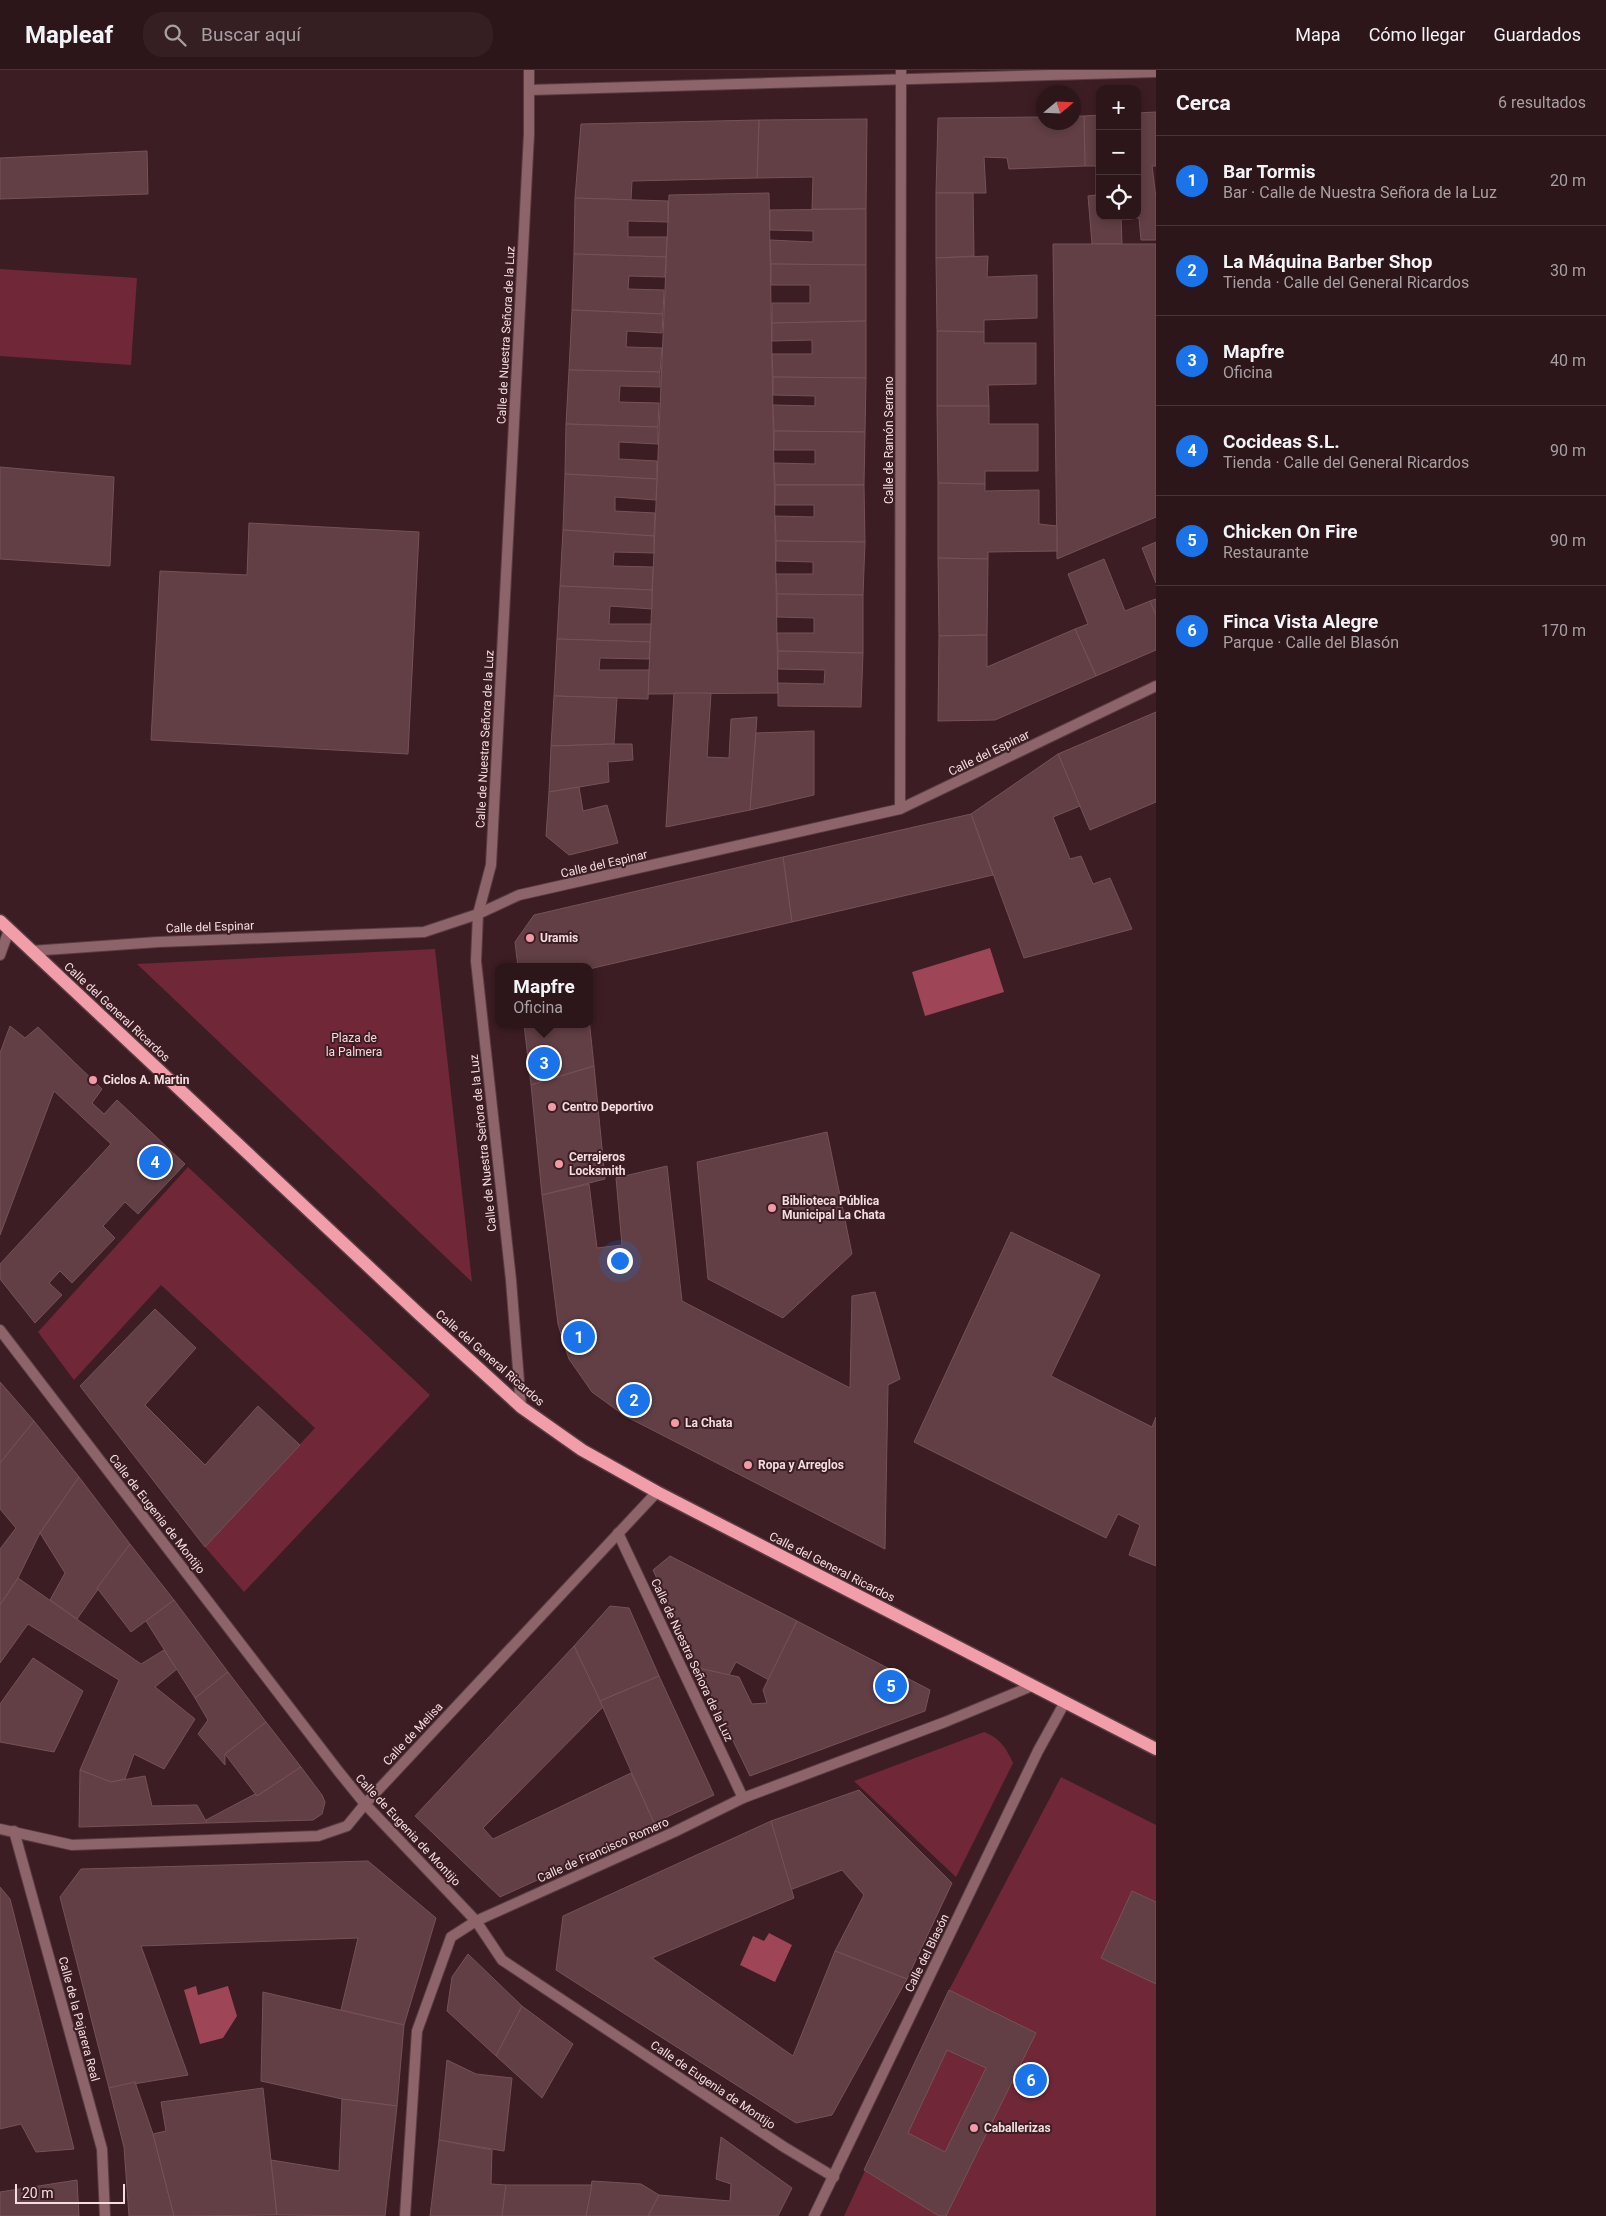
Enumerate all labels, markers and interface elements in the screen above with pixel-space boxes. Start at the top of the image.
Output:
search box [143,12,493,57]
text: Mapleaf [25,21,113,49]
icon: search [161,21,189,49]
text: Buscar aquí [201,23,301,46]
text: Mapa [1295,24,1341,45]
text: Cómo llegar [1369,24,1465,45]
text: Guardados [1493,24,1581,45]
north arrow [1036,85,1081,130]
map controls [1096,85,1141,220]
button: + [1096,85,1141,130]
text: Cerca [1176,91,1231,115]
text: 6 resultados [1498,93,1586,112]
button: − [1096,130,1141,175]
text: Bar Tormis [1223,160,1316,183]
text: 1 [1187,171,1197,190]
text: 20 m [1550,171,1586,190]
button: locate [1096,175,1141,220]
text: Bar · Calle de Nuestra Señora de la Luz [1223,183,1497,202]
street label: Calle de Nuestra Señora de la Luz [494,246,518,424]
text: La Máquina Barber Shop [1223,250,1433,273]
text: 2 [1187,261,1197,280]
text: 30 m [1550,261,1586,280]
text: Tienda · Calle del General Ricardos [1223,273,1469,292]
text: Mapfre [1223,340,1284,363]
text: 3 [1187,351,1197,370]
text: 40 m [1550,351,1586,370]
text: Oficina [1223,363,1273,382]
street label: Calle de Ramón Serrano [882,376,896,504]
text: Cocideas S.L. [1223,430,1340,453]
text: 4 [1187,441,1197,460]
text: 90 m [1550,441,1586,460]
text: Tienda · Calle del General Ricardos [1223,453,1469,472]
text: Chicken On Fire [1223,520,1358,543]
text: 5 [1187,531,1197,550]
text: 90 m [1550,531,1586,550]
text: Restaurante [1223,543,1309,562]
text: Finca Vista Alegre [1223,610,1378,633]
text: 6 [1187,621,1197,640]
text: 170 m [1541,621,1586,640]
text: Parque · Calle del Blasón [1223,633,1399,652]
street label: Calle de Nuestra Señora de la Luz [473,650,497,828]
street label: Calle del Espinar [946,727,1032,779]
street label: Calle del Espinar [559,847,649,881]
street label: Calle del Espinar [166,918,254,936]
place label: Uramis [540,931,578,945]
marker: Uramis [524,932,536,944]
street label: Calle del General Ricardos [61,959,173,1065]
popup [495,963,593,1028]
text: Mapfre [513,975,575,998]
text: Oficina [513,998,563,1017]
park label: Plaza de la Palmera [326,1031,382,1059]
pin: 3 [528,1044,560,1082]
street label: Calle de Nuestra Señora de la Luz [467,1054,499,1232]
place label: Ciclos A. Martin [103,1073,190,1087]
marker: Ciclos A. Martin [87,1074,99,1086]
place label: Centro Deportivo [562,1100,654,1114]
marker: Centro Deportivo [546,1101,558,1113]
pin: 4 [139,1143,171,1181]
place label: Cerrajeros Locksmith [569,1150,626,1178]
marker: Cerrajeros Locksmith [553,1158,565,1170]
place label: Biblioteca Pública Municipal La Chata [782,1194,886,1222]
marker: Biblioteca Pública Municipal La Chata [766,1202,778,1214]
your location [607,1248,633,1274]
street label: Calle del General Ricardos [433,1307,547,1409]
pin: 1 [563,1318,595,1356]
pin: 2 [618,1381,650,1419]
place label: La Chata [685,1416,733,1430]
marker: La Chata [669,1417,681,1429]
street label: Calle de Eugenia de Montijo [106,1451,208,1577]
place label: Ropa y Arreglos [758,1458,844,1472]
marker: Ropa y Arreglos [742,1459,754,1471]
street label: Calle del General Ricardos [767,1529,897,1605]
street label: Calle de Nuestra Señora de la Luz [648,1576,736,1744]
pin: 5 [875,1667,907,1705]
street label: Calle de Melisa [380,1700,446,1768]
street label: Calle de Eugenia de Montijo [353,1771,464,1889]
street label: Calle de Francisco Romero [535,1815,671,1885]
street label: Calle del Blasón [902,1912,952,1994]
street label: Calle de la Pajarera Real [56,1955,102,2083]
street label: Calle de Eugenia de Montijo [648,2038,778,2132]
pin: 6 [1015,2061,1047,2099]
place label: Caballerizas [984,2121,1051,2135]
marker: Caballerizas [968,2122,980,2134]
scale bar [15,2181,125,2204]
text: 20 m [22,2185,54,2201]

